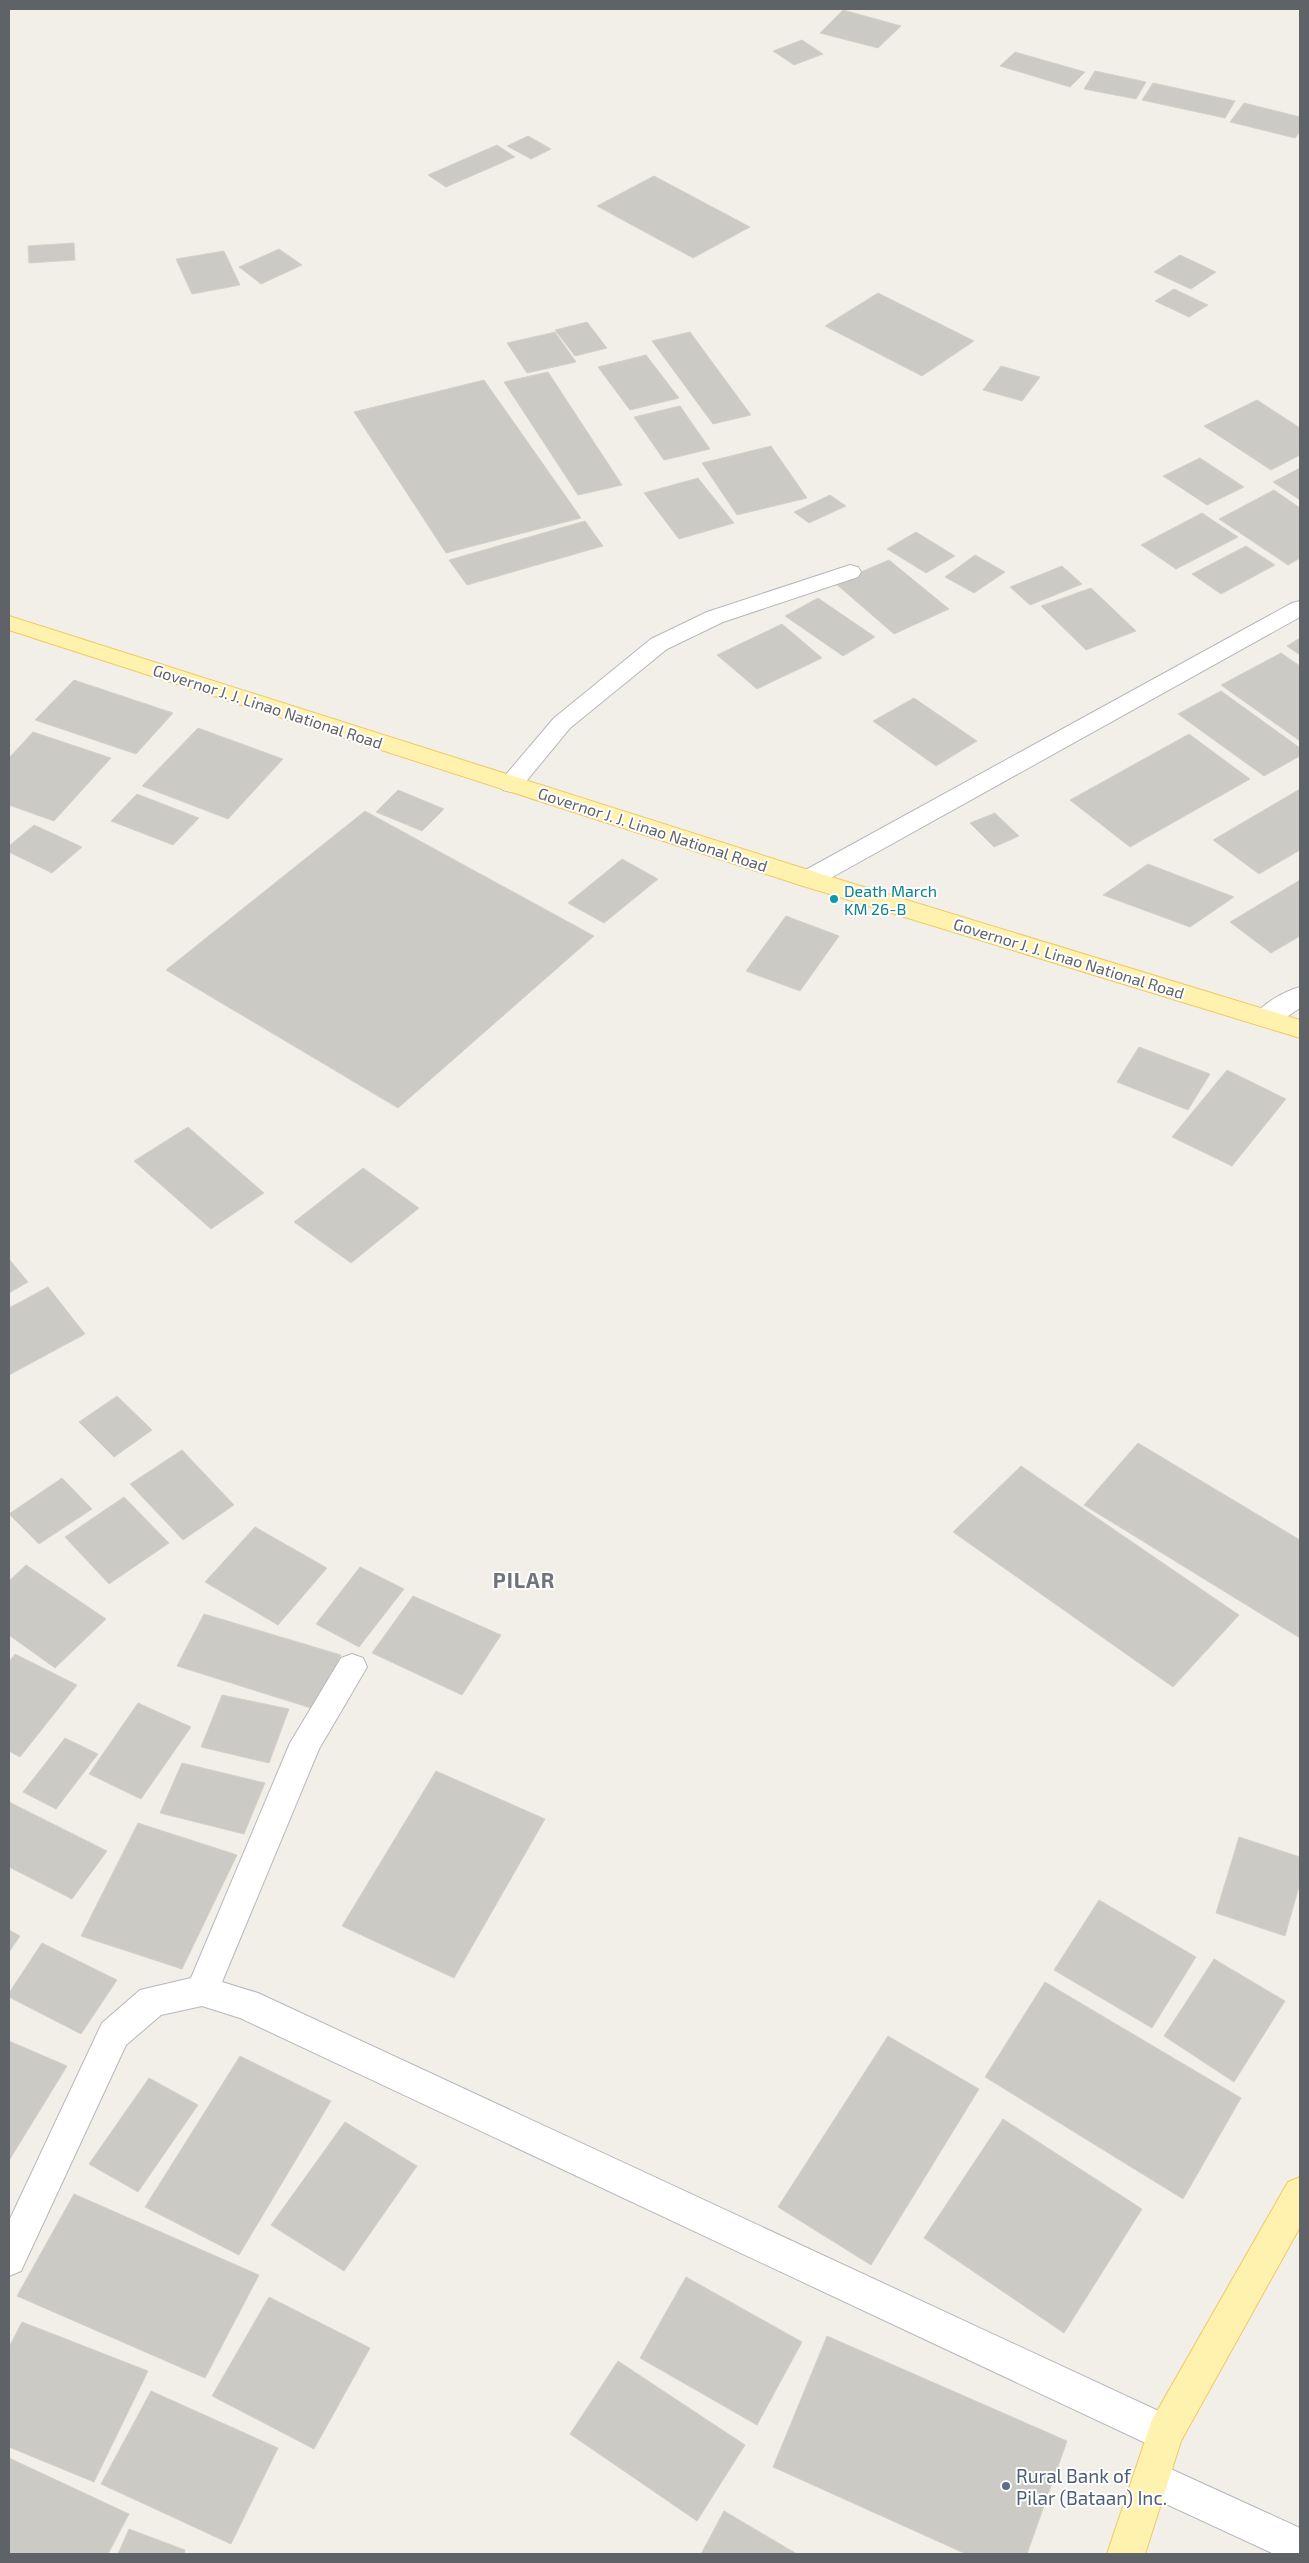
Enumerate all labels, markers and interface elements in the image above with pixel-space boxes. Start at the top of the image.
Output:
street label: Governor J. J. Linao National Road [151,660,385,752]
street label: Governor J. J. Linao National Road [536,783,770,875]
place label: Death March KM 26-B [844,881,937,918]
marker: Death March KM 26-B [828,893,840,905]
street label: Governor J. J. Linao National Road [951,914,1187,1002]
district label: PILAR [493,1567,555,1592]
place label: Rural Bank of Pilar (Bataan) Inc. [1016,2464,1167,2509]
marker: Rural Bank of Pilar (Bataan) Inc. [1000,2480,1012,2492]

